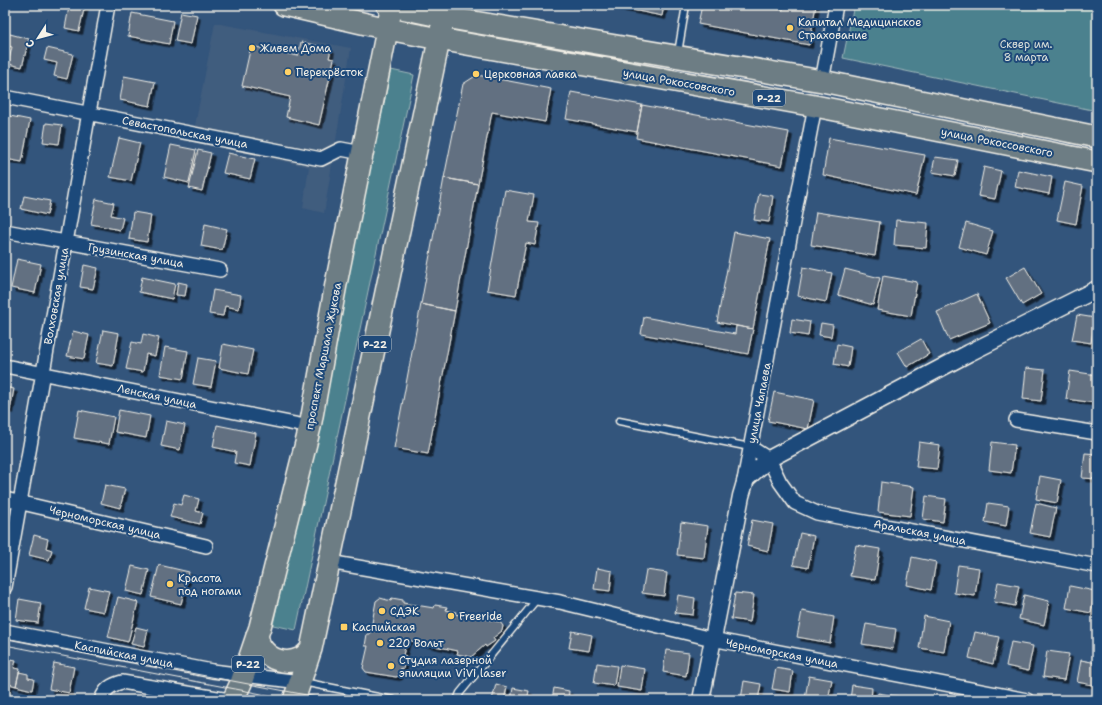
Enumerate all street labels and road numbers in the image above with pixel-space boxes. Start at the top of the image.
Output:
street label: улица Рокоссовского [622,65,736,100]
road number: Р-22 [753,90,785,106]
street label: Севастопольская улица [121,113,249,152]
street label: улица Рокоссовского [940,124,1054,161]
street label: Грузинская улица [87,240,185,271]
street label: Волховская улица [41,246,72,346]
street label: проспект Маршала Жукова [302,281,345,431]
road number: Р-22 [359,336,391,352]
street label: улица Чапаева [744,361,775,445]
street label: Ленская улица [116,381,198,412]
street label: Черноморская улица [48,502,162,543]
street label: Аральская улица [872,516,967,549]
street label: Черноморская улица [724,635,840,672]
street label: Каспийская улица [73,638,175,671]
road number: Р-22 [232,656,264,672]

